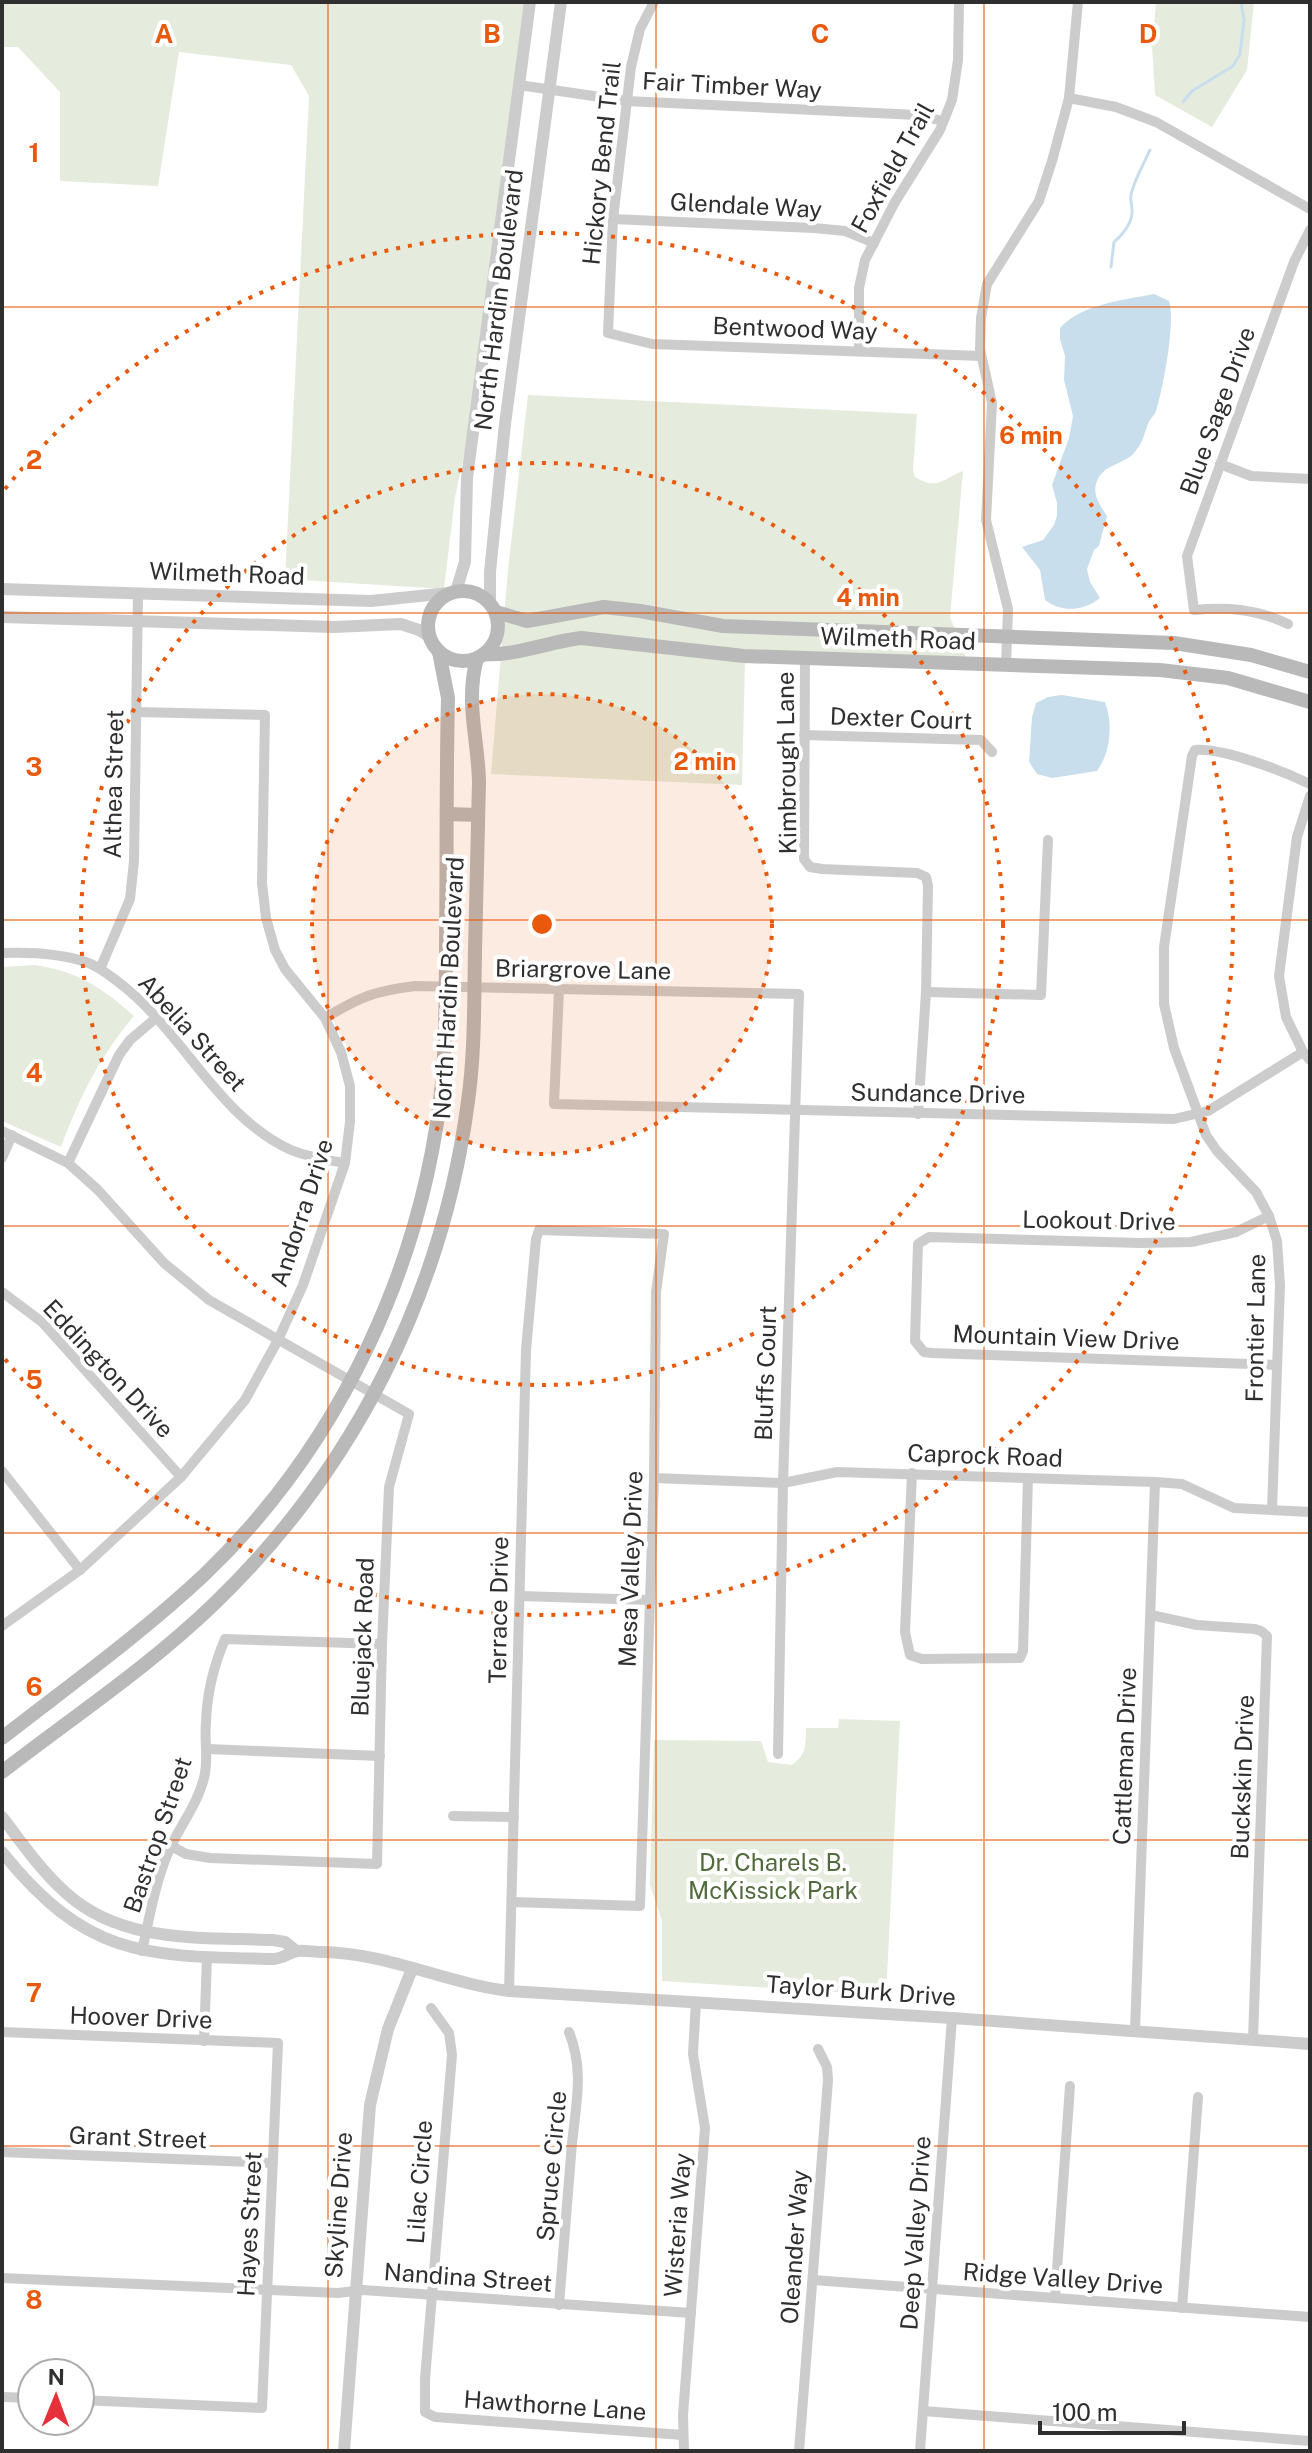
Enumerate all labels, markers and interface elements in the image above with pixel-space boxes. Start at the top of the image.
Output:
text: A [155,18,174,49]
text: B [483,18,501,49]
text: C [811,18,829,49]
text: D [1139,18,1157,49]
street label: Hickory Bend Trail [576,60,626,266]
street label: Fair Timber Way [642,66,823,104]
street label: Foxfield Trail [845,98,939,238]
text: 1 [28,137,40,168]
street label: North Hardin Boulevard [468,168,528,432]
street label: Glendale Way [669,187,823,223]
street label: Bentwood Way [712,311,878,345]
street label: Blue Sage Drive [1174,323,1260,498]
text: 6 min [999,421,1063,449]
text: 2 [26,444,42,475]
street label: Wilmeth Road [149,556,305,590]
text: 4 min [836,583,900,611]
street label: Wilmeth Road [820,621,976,655]
street label: Kimbrough Lane [770,671,802,855]
street label: Dexter Court [829,702,973,734]
street label: Althea Street [98,709,128,859]
text: 2 min [674,747,736,775]
text: 3 [25,751,43,782]
street label: North Hardin Boulevard [427,856,469,1120]
centre of rings [528,910,556,938]
street label: Briargrove Lane [495,953,671,985]
street label: Abelia Street [133,968,252,1096]
text: 4 [25,1057,43,1088]
street label: Sundance Drive [850,1077,1026,1109]
street label: Andorra Drive [264,1135,338,1290]
street label: Lookout Drive [1022,1205,1176,1235]
street label: Frontier Lane [1240,1253,1270,1403]
street label: Eddington Drive [38,1294,180,1443]
street label: Bluffs Court [749,1305,781,1441]
street label: Mountain View Drive [952,1319,1180,1355]
text: 5 [25,1364,43,1395]
street label: Caprock Road [907,1438,1063,1472]
street label: Mesa Valley Drive [613,1470,647,1668]
street label: Terrace Drive [483,1536,513,1684]
street label: Bluejack Road [345,1557,379,1717]
street label: Cattleman Drive [1107,1667,1141,1845]
text: 6 [25,1671,43,1702]
street label: Buckskin Drive [1225,1694,1259,1860]
street label: Bastrop Street [117,1753,197,1916]
park label: Dr. Charels B. McKissick Park [688,1848,858,1904]
street label: Taylor Burk Drive [765,1969,957,2011]
text: 7 [26,1977,42,2008]
street label: Hoover Drive [69,2001,213,2033]
street label: Spruce Circle [530,2090,572,2242]
street label: Lilac Circle [401,2119,437,2245]
street label: Grant Street [68,2121,208,2153]
street label: Skyline Drive [319,2131,357,2279]
street label: Deep Valley Drive [894,2135,936,2331]
street label: Hayes Street [231,2151,267,2297]
street label: Wisteria Way [658,2152,696,2298]
street label: Oleander Way [775,2169,813,2325]
street label: Nandina Street [383,2257,553,2297]
street label: Ridge Valley Drive [962,2257,1164,2299]
text: 8 [25,2284,43,2315]
north arrow [16,2357,96,2437]
text: N [48,2364,65,2390]
street label: Hawthorne Lane [463,2385,648,2425]
scale bar [1040,2385,1184,2435]
text: 100 m [1052,2398,1118,2426]

